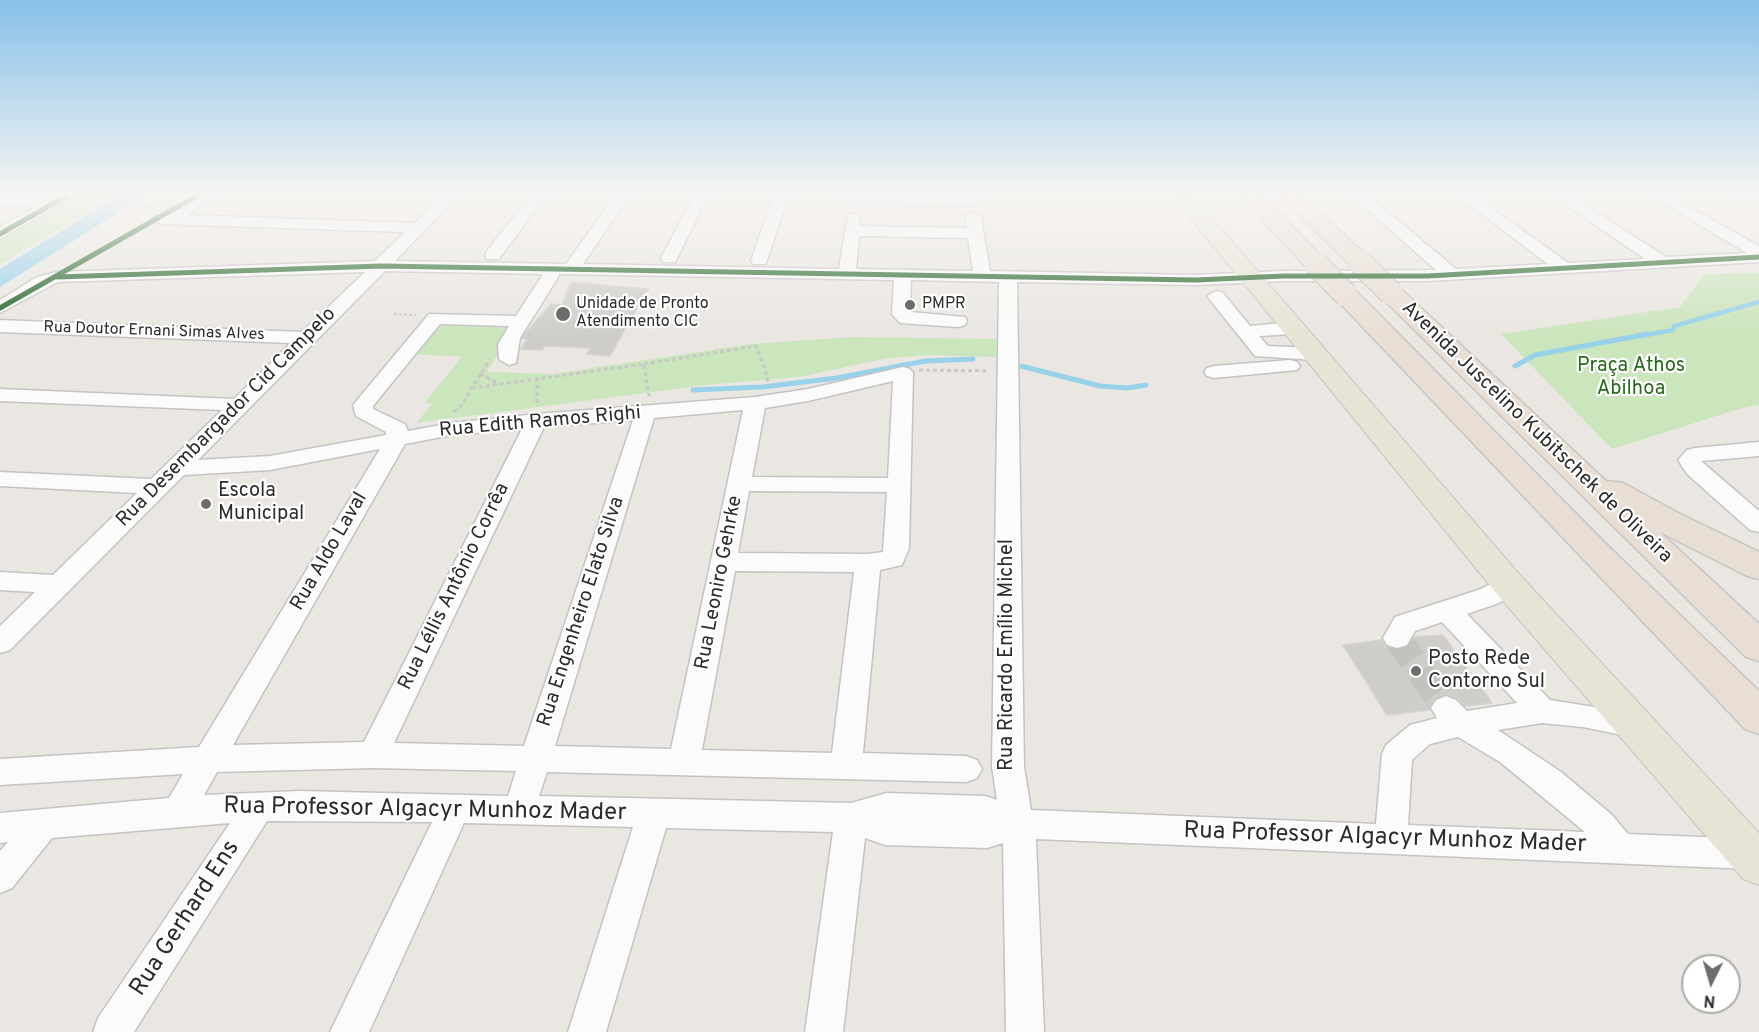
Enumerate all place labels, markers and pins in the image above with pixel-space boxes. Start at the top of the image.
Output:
place label: Unidade de Pronto Atendimento CIC [576,295,709,333]
place label: PMPR [922,295,966,315]
marker: PMPR [903,298,917,312]
marker: Unidade de Pronto Atendimento CIC [554,305,572,323]
place label: Escola Municipal [218,480,304,527]
marker: Escola Municipal [199,497,213,511]
place label: Posto Rede Contorno Sul [1428,648,1545,695]
marker: Posto Rede Contorno Sul [1409,664,1423,678]

